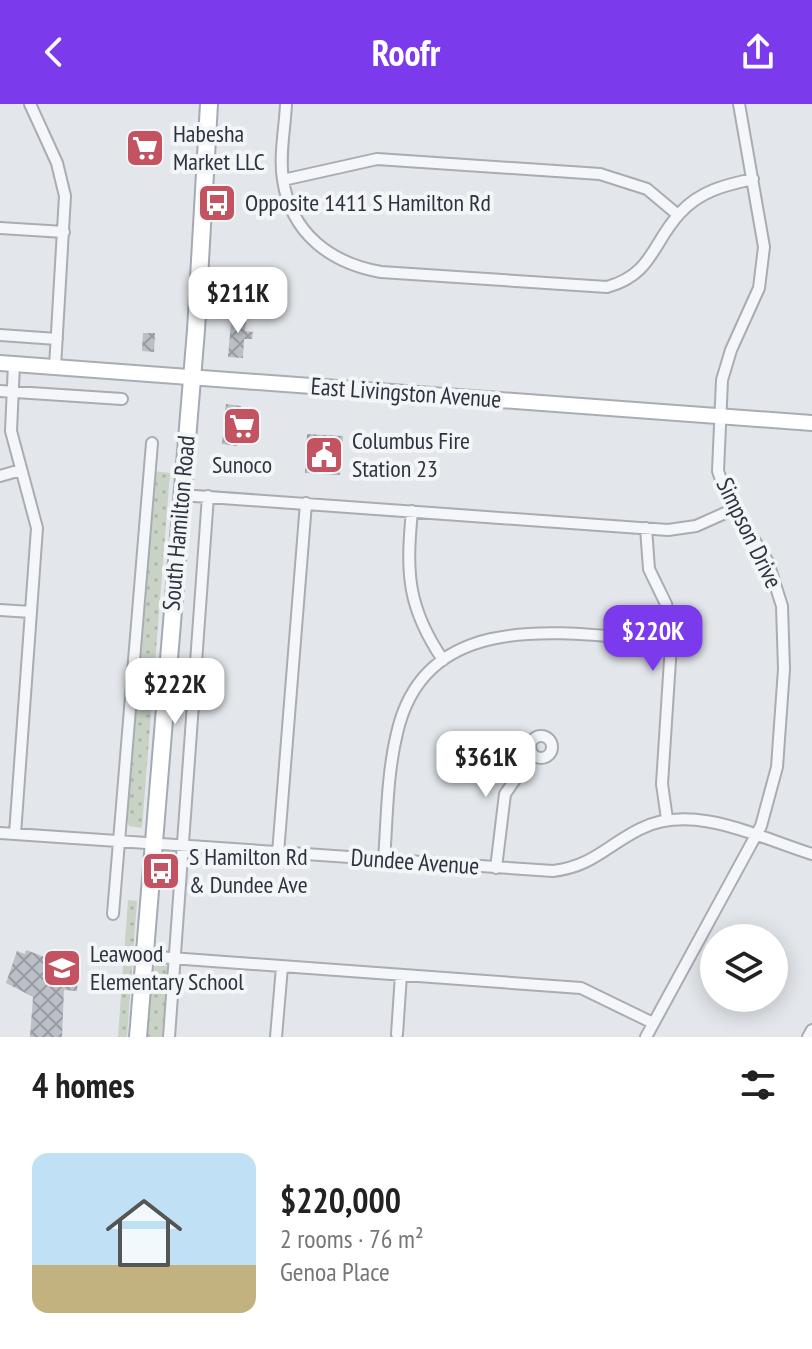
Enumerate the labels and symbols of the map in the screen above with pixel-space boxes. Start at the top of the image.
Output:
place label: Habesha Market LLC [173,118,265,177]
supermarket icon: Habesha Market LLC [124,127,166,169]
bus stop icon: Opposite 1411 S Hamilton Rd [196,182,238,224]
place label: Opposite 1411 S Hamilton Rd [245,187,491,218]
pin: $211K [182,267,294,335]
street label: East Livingston Avenue [310,370,502,415]
supermarket icon: Sunoco [221,405,263,447]
place label: Columbus Fire Station 23 [352,425,470,484]
street label: South Hamilton Road [155,434,202,612]
public building icon: Columbus Fire Station 23 [303,434,345,476]
place label: Sunoco [212,449,272,480]
street label: Simpson Drive [709,472,790,593]
pin: $220K [597,605,709,673]
pin: $222K [119,658,231,726]
pin: $361K [430,731,542,799]
place label: S Hamilton Rd & Dundee Ave [189,841,308,900]
street label: Dundee Avenue [350,842,480,881]
bus stop icon: S Hamilton Rd & Dundee Ave [140,850,182,892]
place label: Leawood Elementary School [90,938,244,997]
school or university icon: Leawood Elementary School [41,947,83,989]

